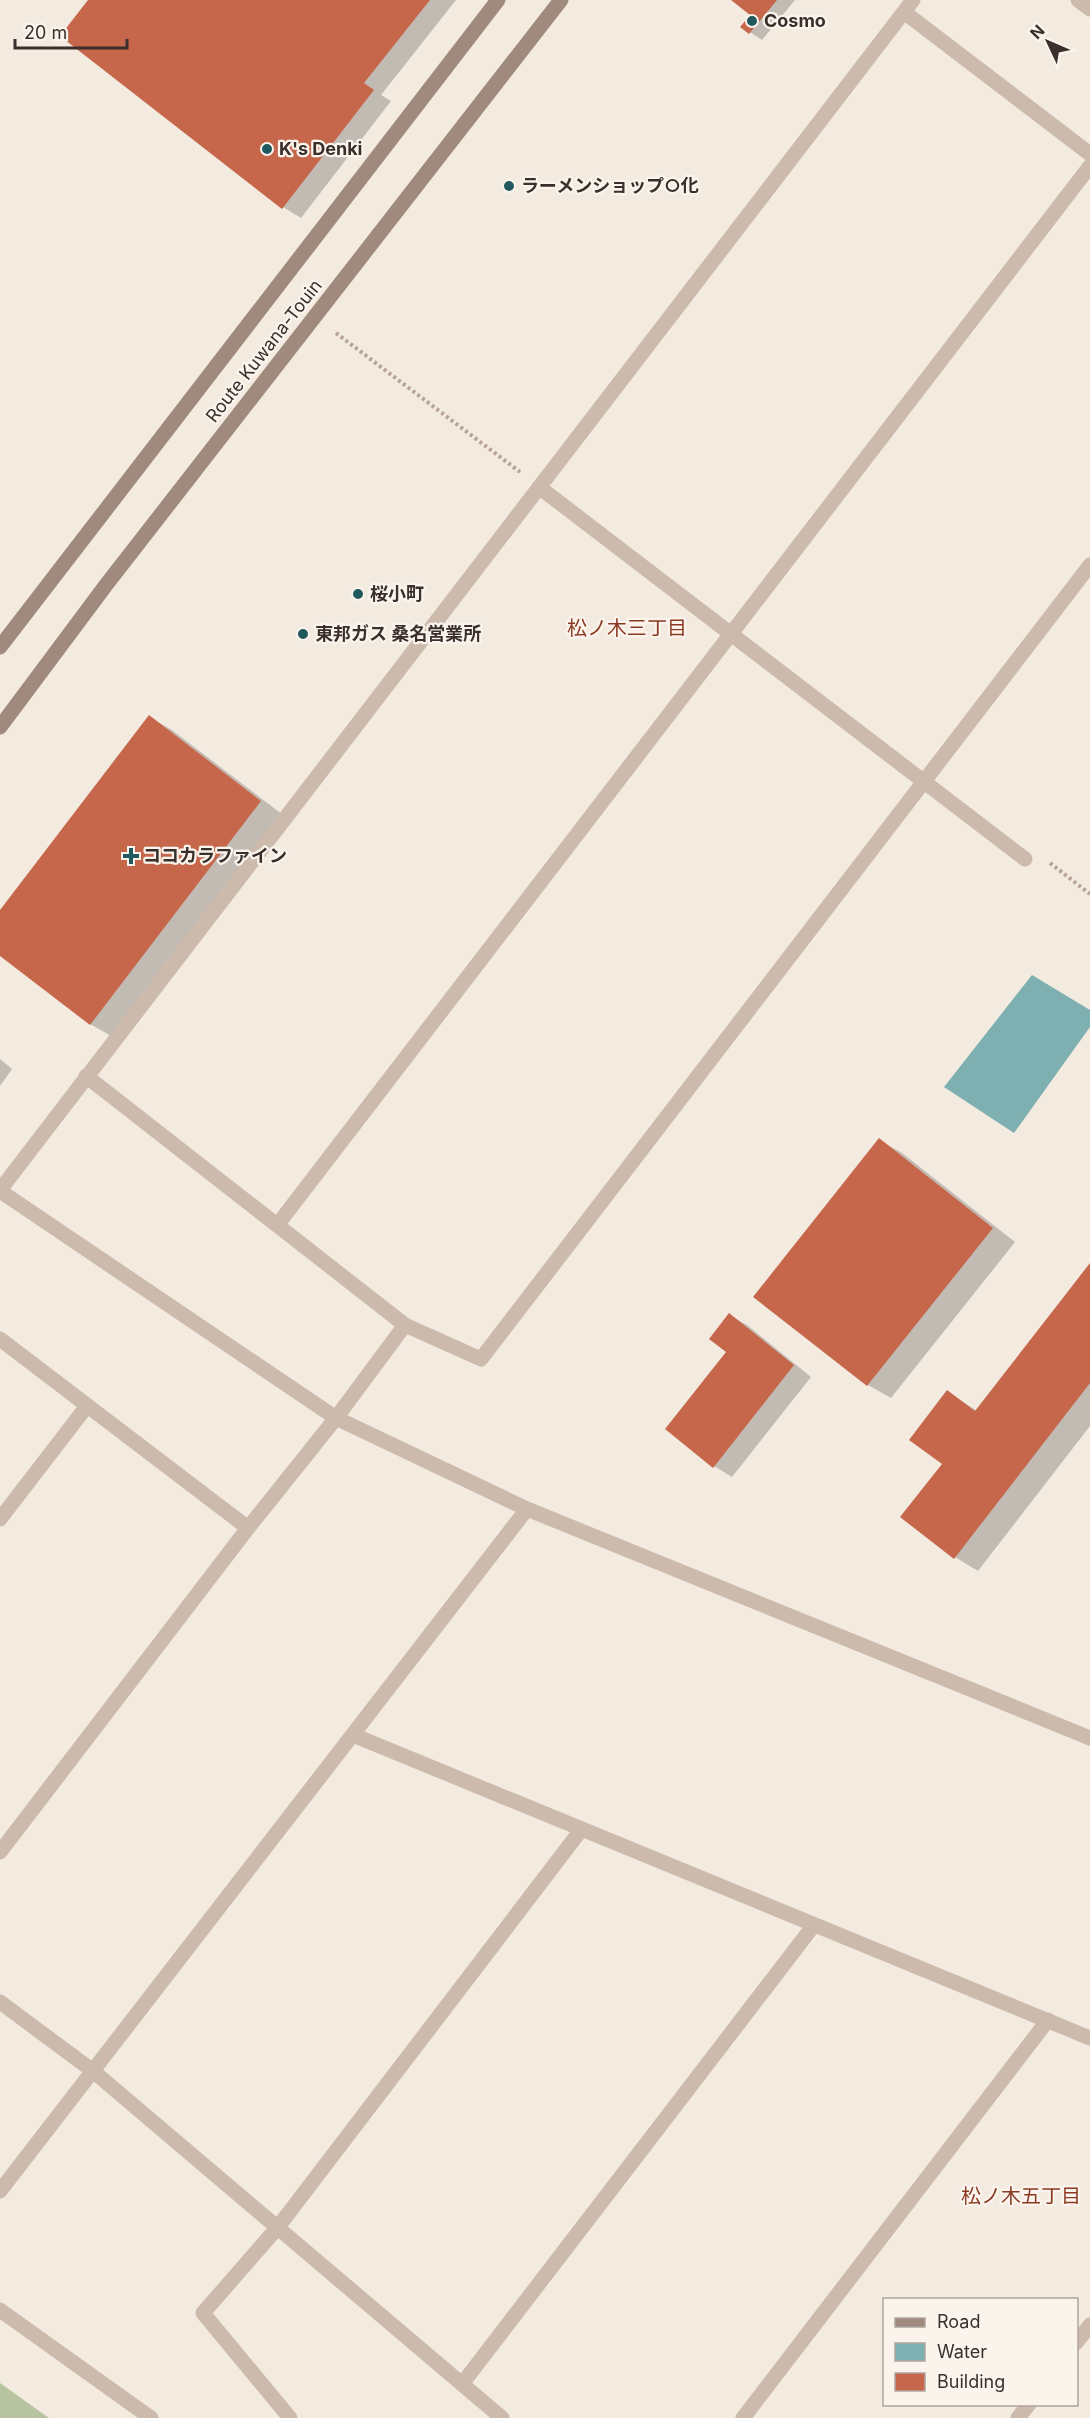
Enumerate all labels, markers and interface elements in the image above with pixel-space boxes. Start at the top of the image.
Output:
place label: Cosmo [764,10,826,31]
scale bar [15,12,128,50]
north arrow [1018,12,1078,72]
marker: Cosmo [745,14,759,28]
text: N [1026,20,1049,43]
text: 20 m [24,22,67,43]
place label: K's Denki [279,138,363,159]
marker: K's Denki [260,142,274,156]
place label: ラーメンショップ○化 [521,175,699,196]
marker: ラーメンショップ○化 [502,179,516,193]
street label: Route Kuwana-Touin [201,275,326,426]
place label: 桜小町 [370,583,424,604]
marker: 桜小町 [351,587,365,601]
district label: 松ノ木三丁目 [567,616,687,640]
place label: 東邦ガス 桑名営業所 [315,623,481,644]
marker: 東邦ガス 桑名営業所 [296,627,310,641]
place label: ココカラファイン [143,845,287,866]
marker: ココカラファイン [124,849,138,863]
district label: 松ノ木五丁目 [961,2184,1081,2208]
legend [883,2298,1078,2406]
text: Road [937,2311,980,2332]
text: Water [937,2341,987,2362]
text: Building [937,2371,1005,2392]

